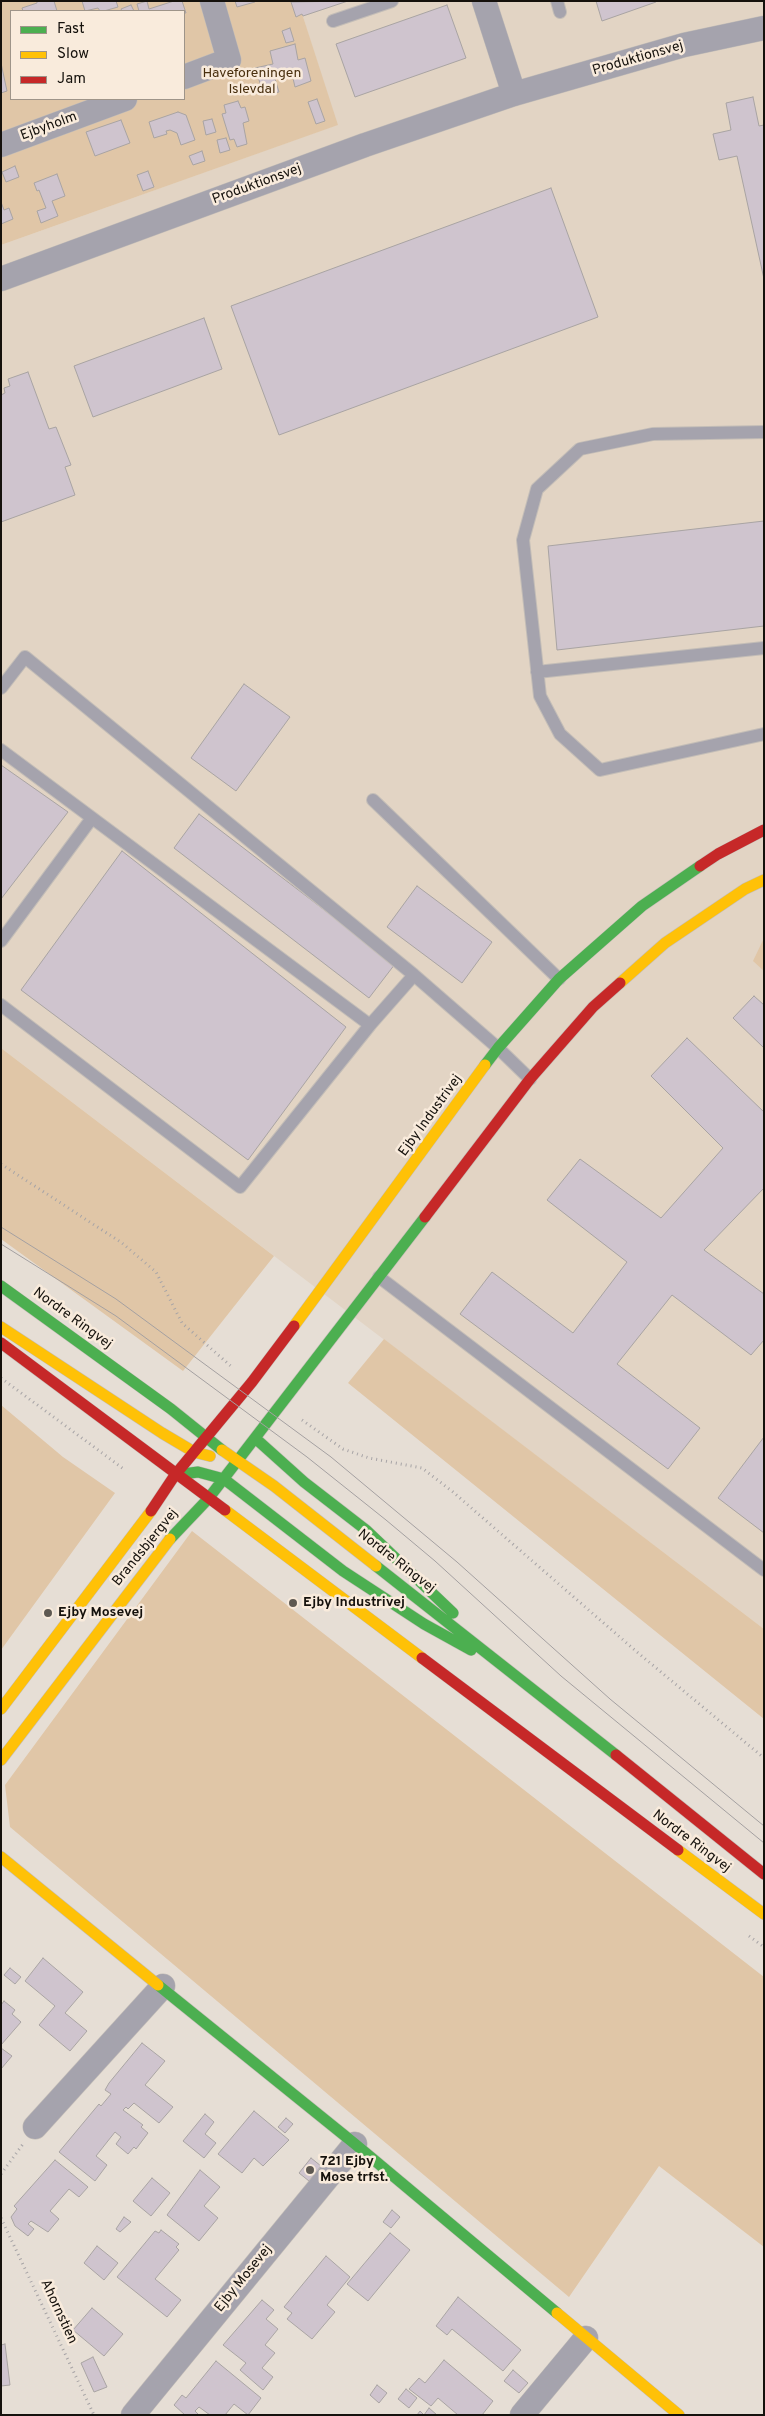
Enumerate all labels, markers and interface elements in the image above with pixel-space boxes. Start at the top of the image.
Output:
legend [10,10,185,100]
text: Fast [57,20,85,39]
street label: Produktionsvej [591,38,685,80]
text: Slow [57,45,89,64]
park label: Haveforeningen Islevdal [203,66,301,98]
text: Jam [57,70,86,89]
street label: Ejbyholm [18,109,80,145]
street label: Produktionsvej [210,161,304,209]
street label: Ejby Industrivej [396,1072,466,1160]
street label: Nordre Ringvej [29,1285,115,1353]
street label: Brandsbjergvej [110,1506,182,1590]
street label: Nordre Ringvej [354,1527,438,1597]
place label: Ejby Industrivej [303,1595,405,1611]
marker: Ejby Industrivej [287,1597,299,1609]
place label: Ejby Mosevej [58,1605,143,1621]
marker: Ejby Mosevej [42,1607,54,1619]
street label: Nordre Ringvej [649,1807,733,1877]
place label: 721 Ejby Mose trfst. [320,2154,388,2186]
marker: 721 Ejby Mose trfst. [304,2164,316,2176]
street label: Ejby Mosevej [212,2242,276,2316]
street label: Ahornstien [36,2277,80,2347]

